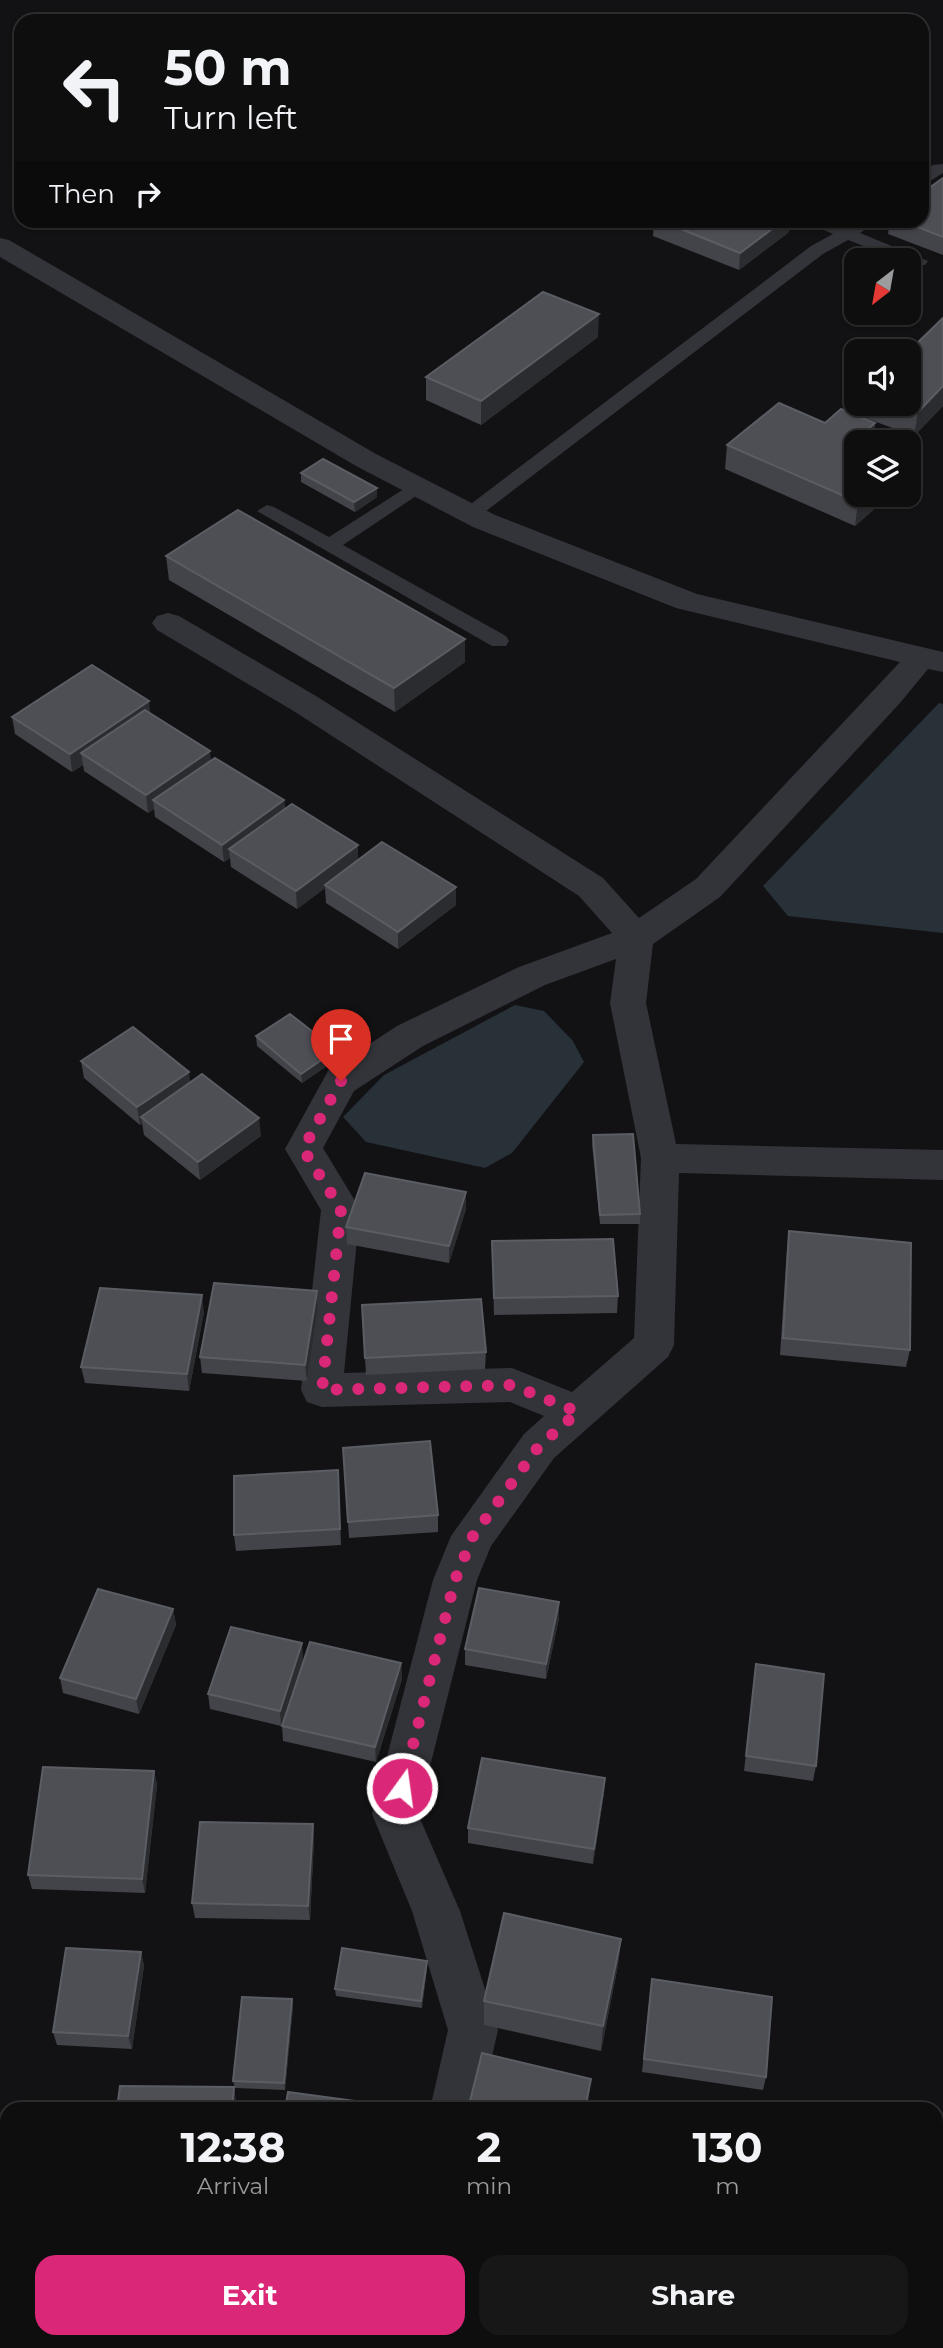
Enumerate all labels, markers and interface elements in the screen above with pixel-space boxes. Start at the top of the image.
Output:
text: 50 m [164,38,292,97]
icon: left [49,42,140,133]
text: Turn left [164,98,298,137]
icon: right [129,175,167,213]
text: Then [49,178,115,210]
north arrow [844,248,920,326]
map controls [844,248,921,507]
button: sound [844,339,921,416]
button: layers [844,430,921,507]
pin [311,1009,371,1081]
icon: arrive [322,1020,360,1058]
position arrow [365,1751,439,1825]
text: 12:38 [181,2121,285,2173]
text: 2 [477,2121,501,2173]
text: 130 [693,2121,762,2173]
text: Arrival [197,2172,269,2200]
text: min [466,2172,512,2200]
text: m [715,2172,740,2200]
button: Exit [35,2255,465,2335]
button: Share [479,2255,908,2335]

